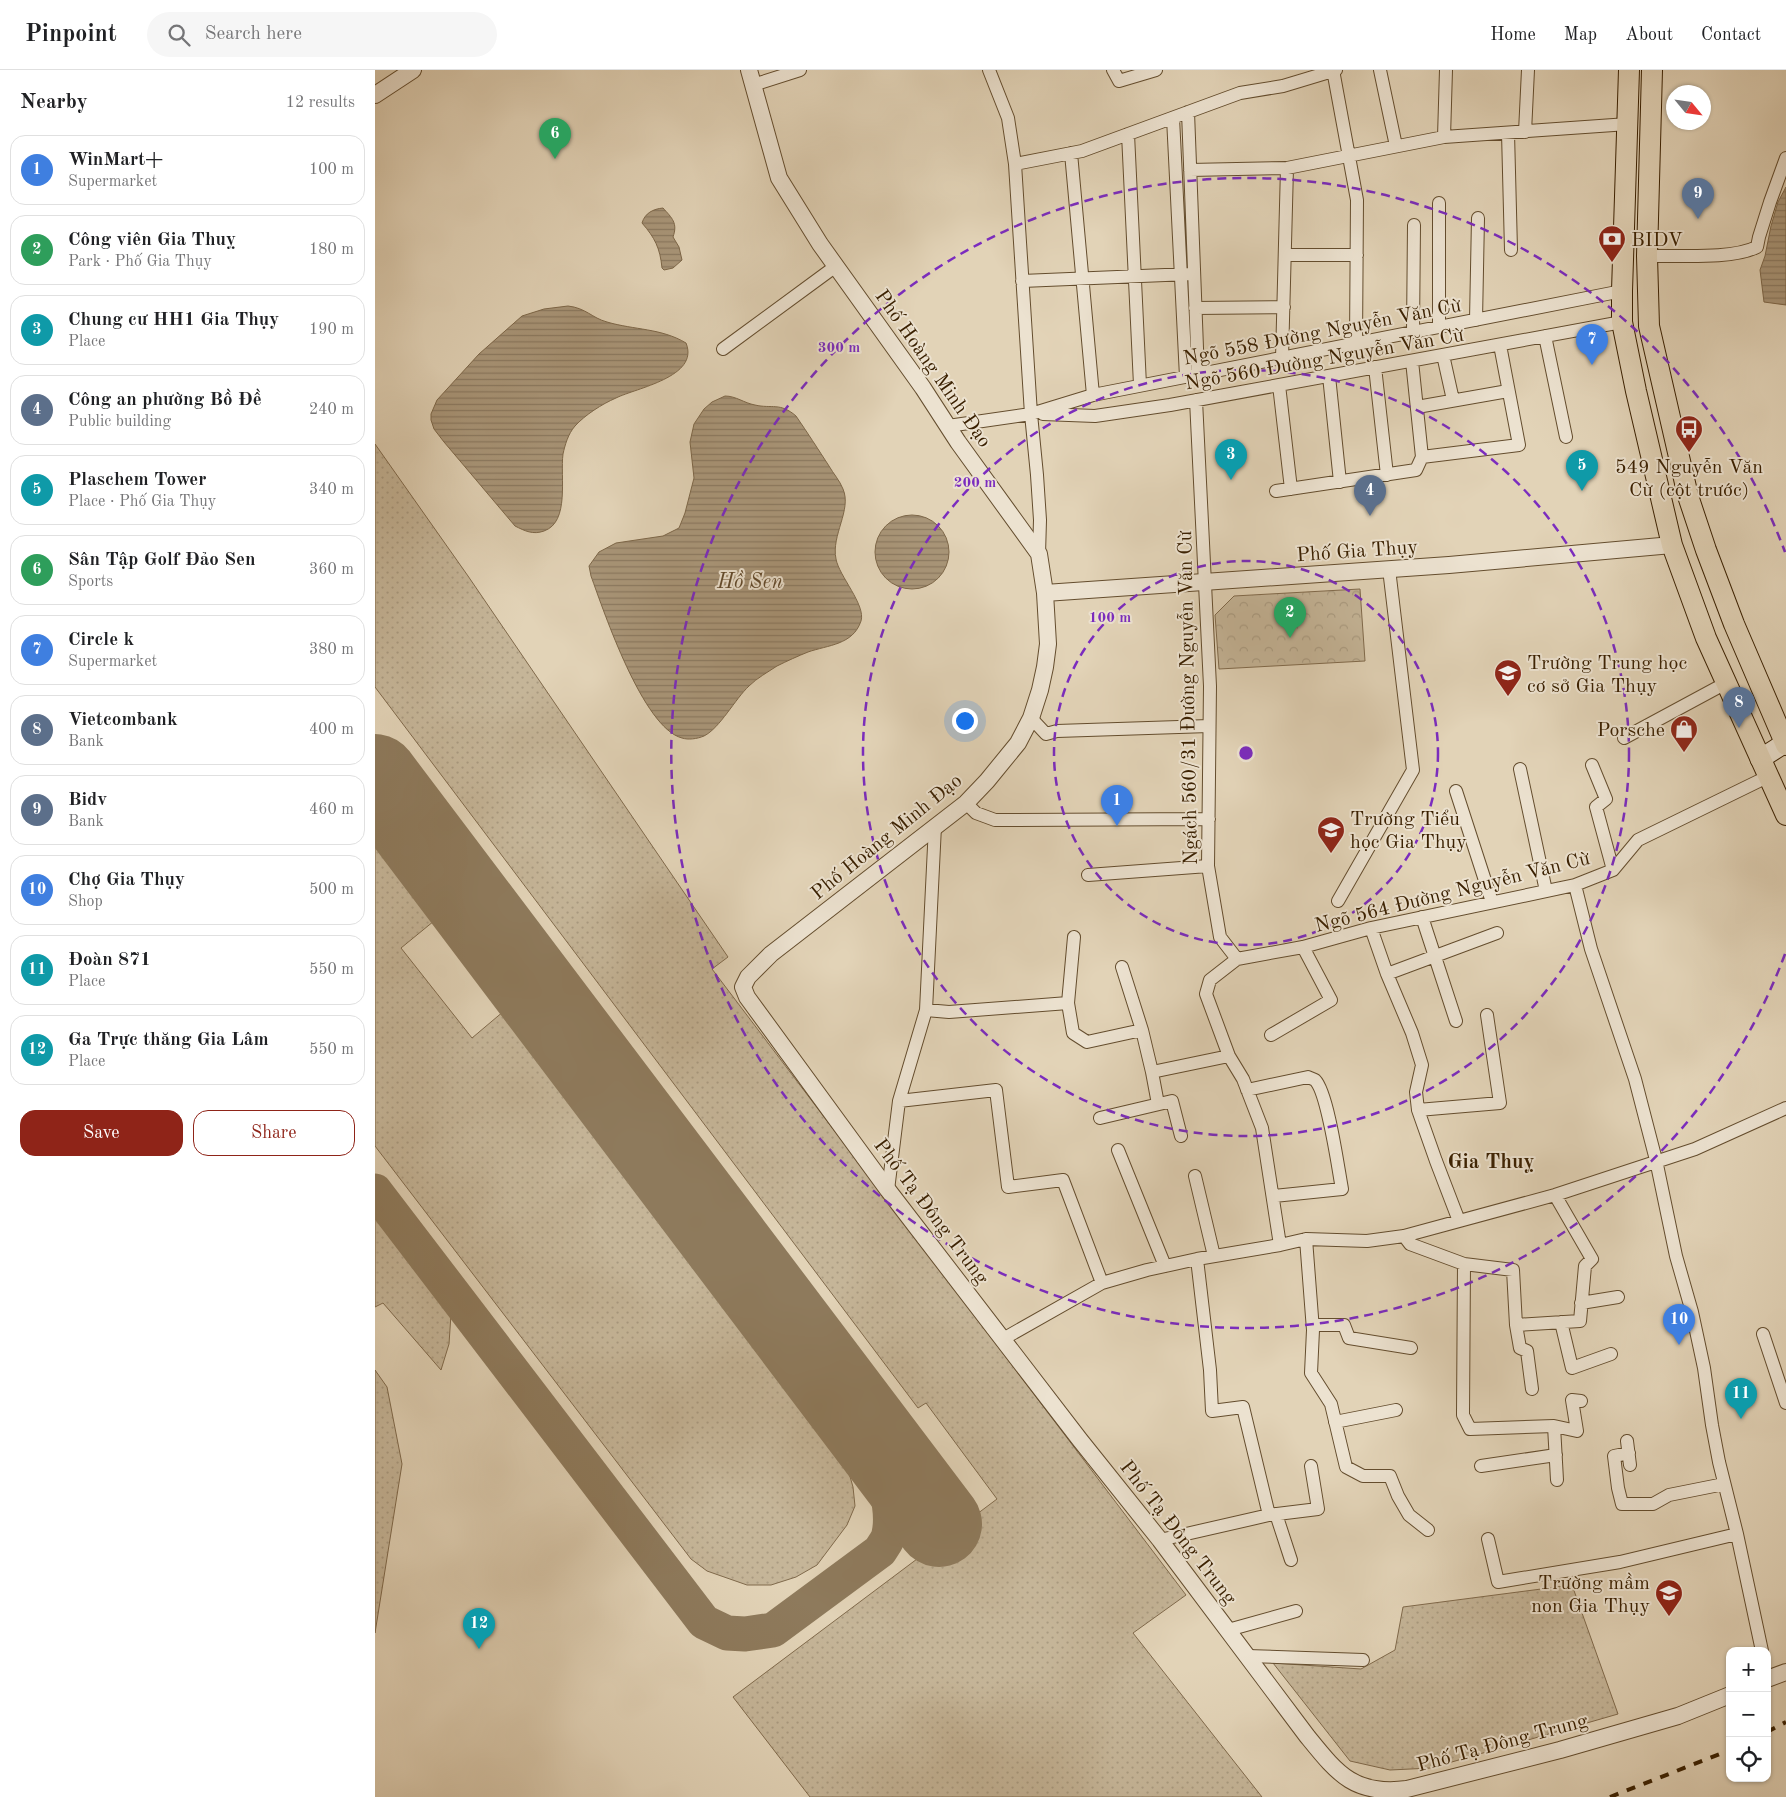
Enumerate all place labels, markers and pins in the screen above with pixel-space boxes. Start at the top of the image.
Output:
pin: 6 [539,118,571,159]
pin: 9 [1682,178,1714,219]
bank icon: BIDV [1597,224,1627,263]
place label: BIDV [1631,231,1683,251]
pin: 7 [1576,324,1608,365]
bus stop icon: 549 Nguyễn Văn Cừ (cột trước) [1674,414,1704,453]
pin: 3 [1215,439,1247,480]
pin: 5 [1566,450,1598,491]
place label: 549 Nguyễn Văn Cừ (cột trước) [1615,457,1763,501]
pin: 4 [1354,475,1386,516]
pin: 2 [1274,597,1306,638]
place label: Trường Trung học cơ sở Gia Thụy [1527,654,1687,697]
school or university icon: Trường Trung học cơ sở Gia Thụy [1493,658,1523,697]
pin: 8 [1723,687,1755,728]
shop icon: Porsche [1669,714,1699,753]
place label: Porsche [1597,721,1665,741]
centre of rings [1237,744,1255,762]
pin: 1 [1101,785,1133,826]
place label: Trường Tiểu học Gia Thụy [1350,809,1467,853]
school or university icon: Trường Tiểu học Gia Thụy [1316,815,1346,854]
pin: 10 [1663,1304,1695,1345]
pin: 11 [1725,1378,1757,1419]
place label: Trường mầm non Gia Thụy [1531,1572,1650,1617]
school or university icon: Trường mầm non Gia Thụy [1654,1578,1684,1617]
pin: 12 [463,1608,495,1649]

